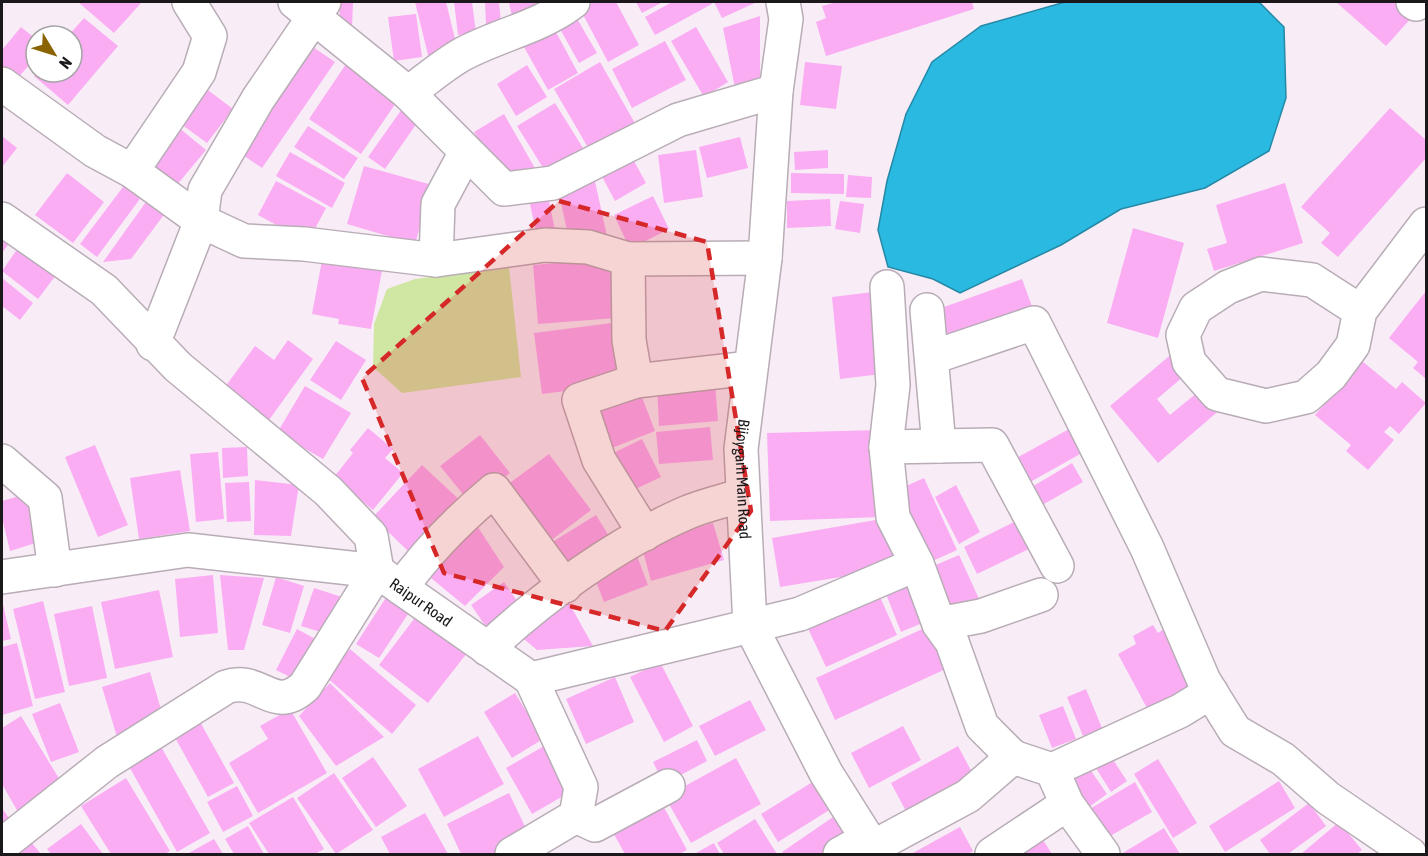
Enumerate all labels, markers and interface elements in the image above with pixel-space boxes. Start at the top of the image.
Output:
north arrow [24,24,84,84]
text: N [56,54,76,73]
street label: Bijoygarh Main Road [731,418,755,540]
street label: Raipur Road [386,574,456,630]

